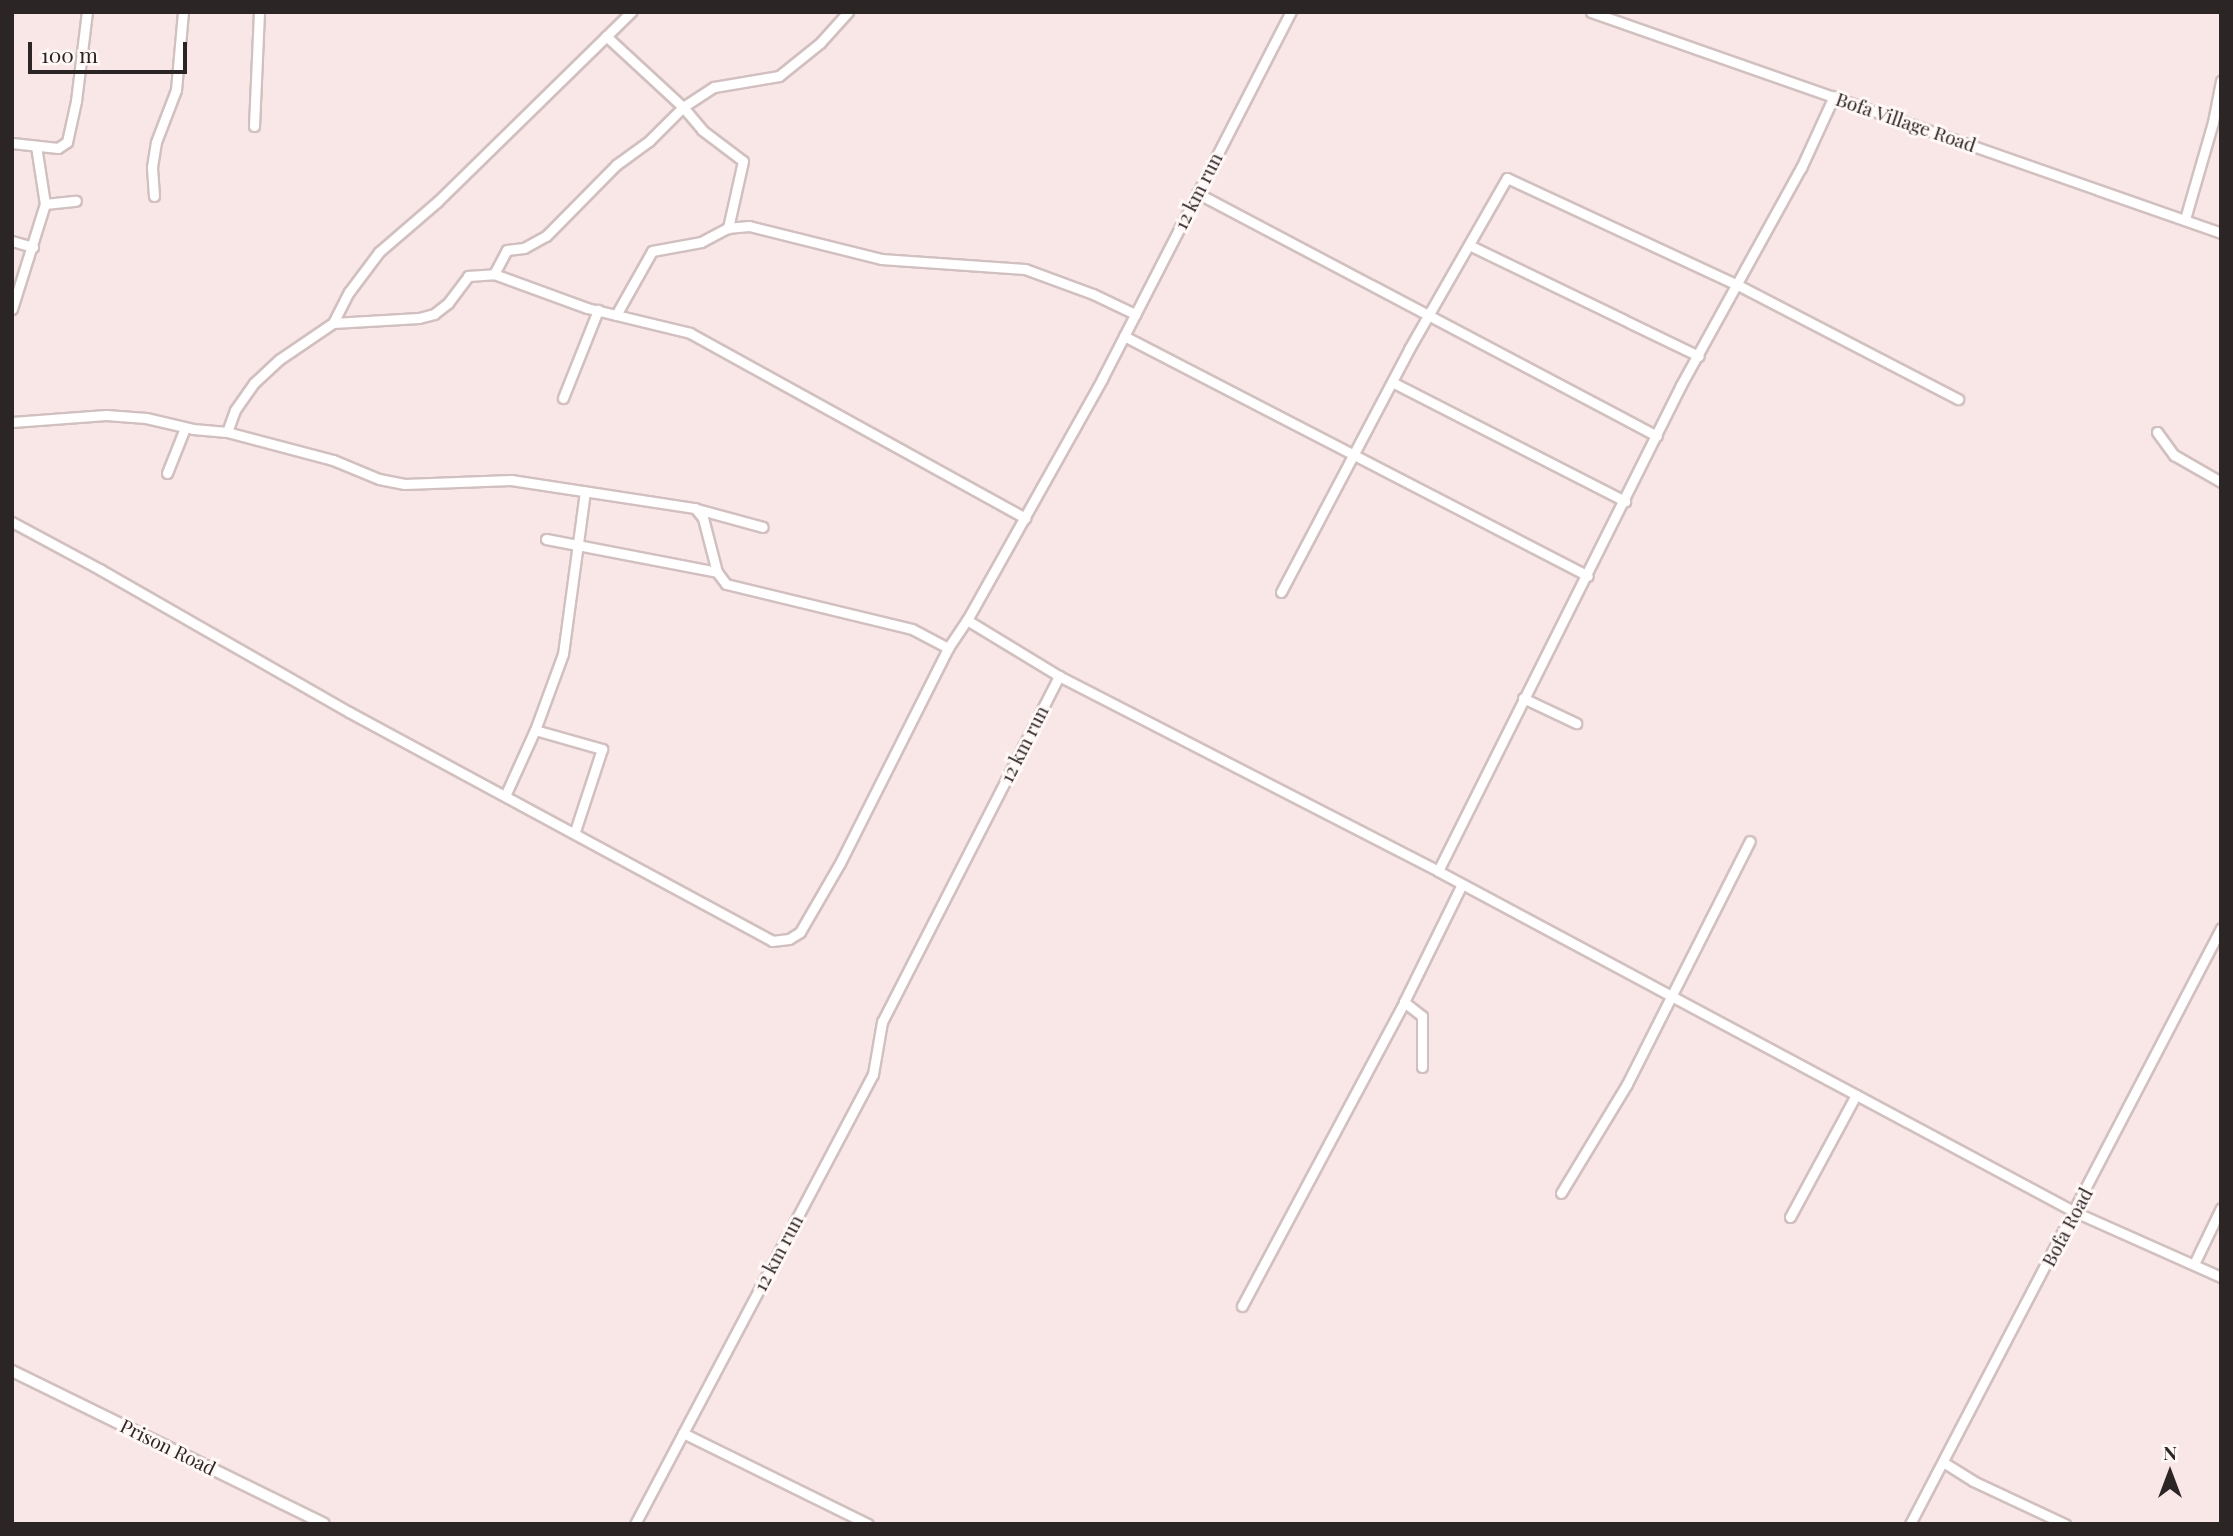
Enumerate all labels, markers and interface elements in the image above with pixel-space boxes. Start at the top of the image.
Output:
scale bar [32,28,191,72]
text: 100 m [41,40,98,68]
street label: Bofa Village Road [1833,87,1979,157]
street label: 12 km run [1169,149,1227,233]
street label: 12 km run [995,702,1053,786]
street label: Bofa Road [2037,1184,2097,1270]
street label: 12 km run [748,1211,808,1295]
street label: Prison Road [117,1414,219,1480]
north arrow [2135,1438,2205,1508]
text: N [2163,1439,2177,1465]

